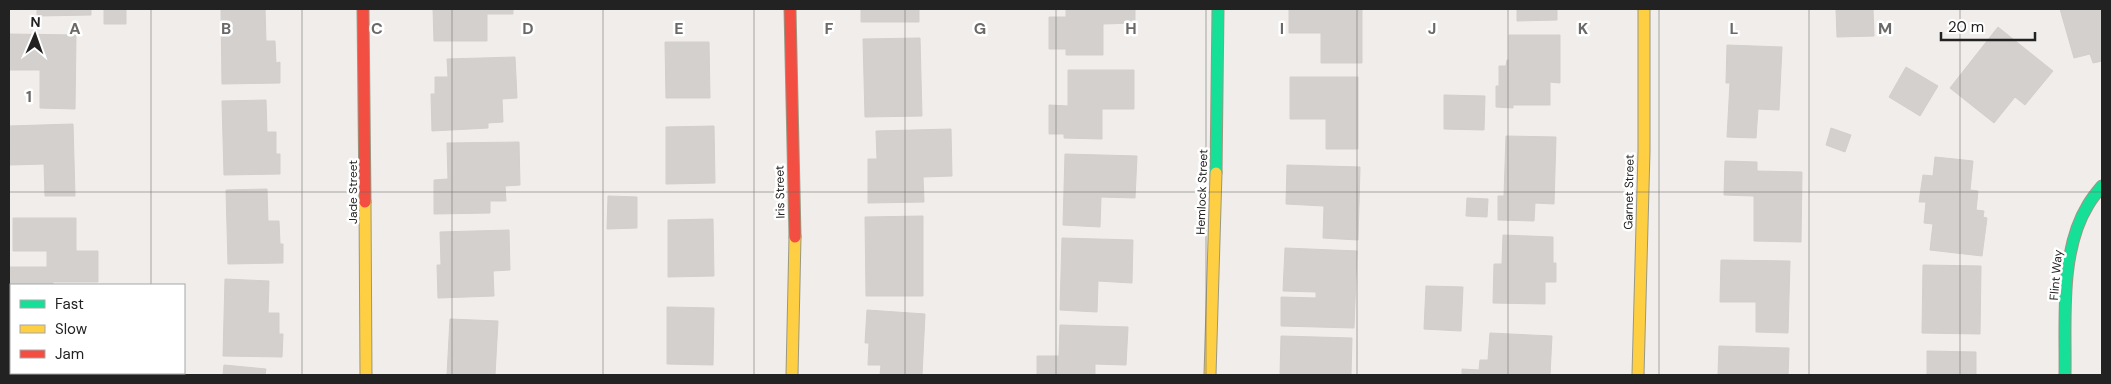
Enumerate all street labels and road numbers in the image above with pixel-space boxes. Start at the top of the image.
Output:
street label: Hemlock Street [1193,149,1211,235]
street label: Garnet Street [1620,154,1638,230]
street label: Jade Street [345,160,361,224]
street label: Iris Street [772,165,788,219]
street label: Flint Way [2046,249,2066,301]

